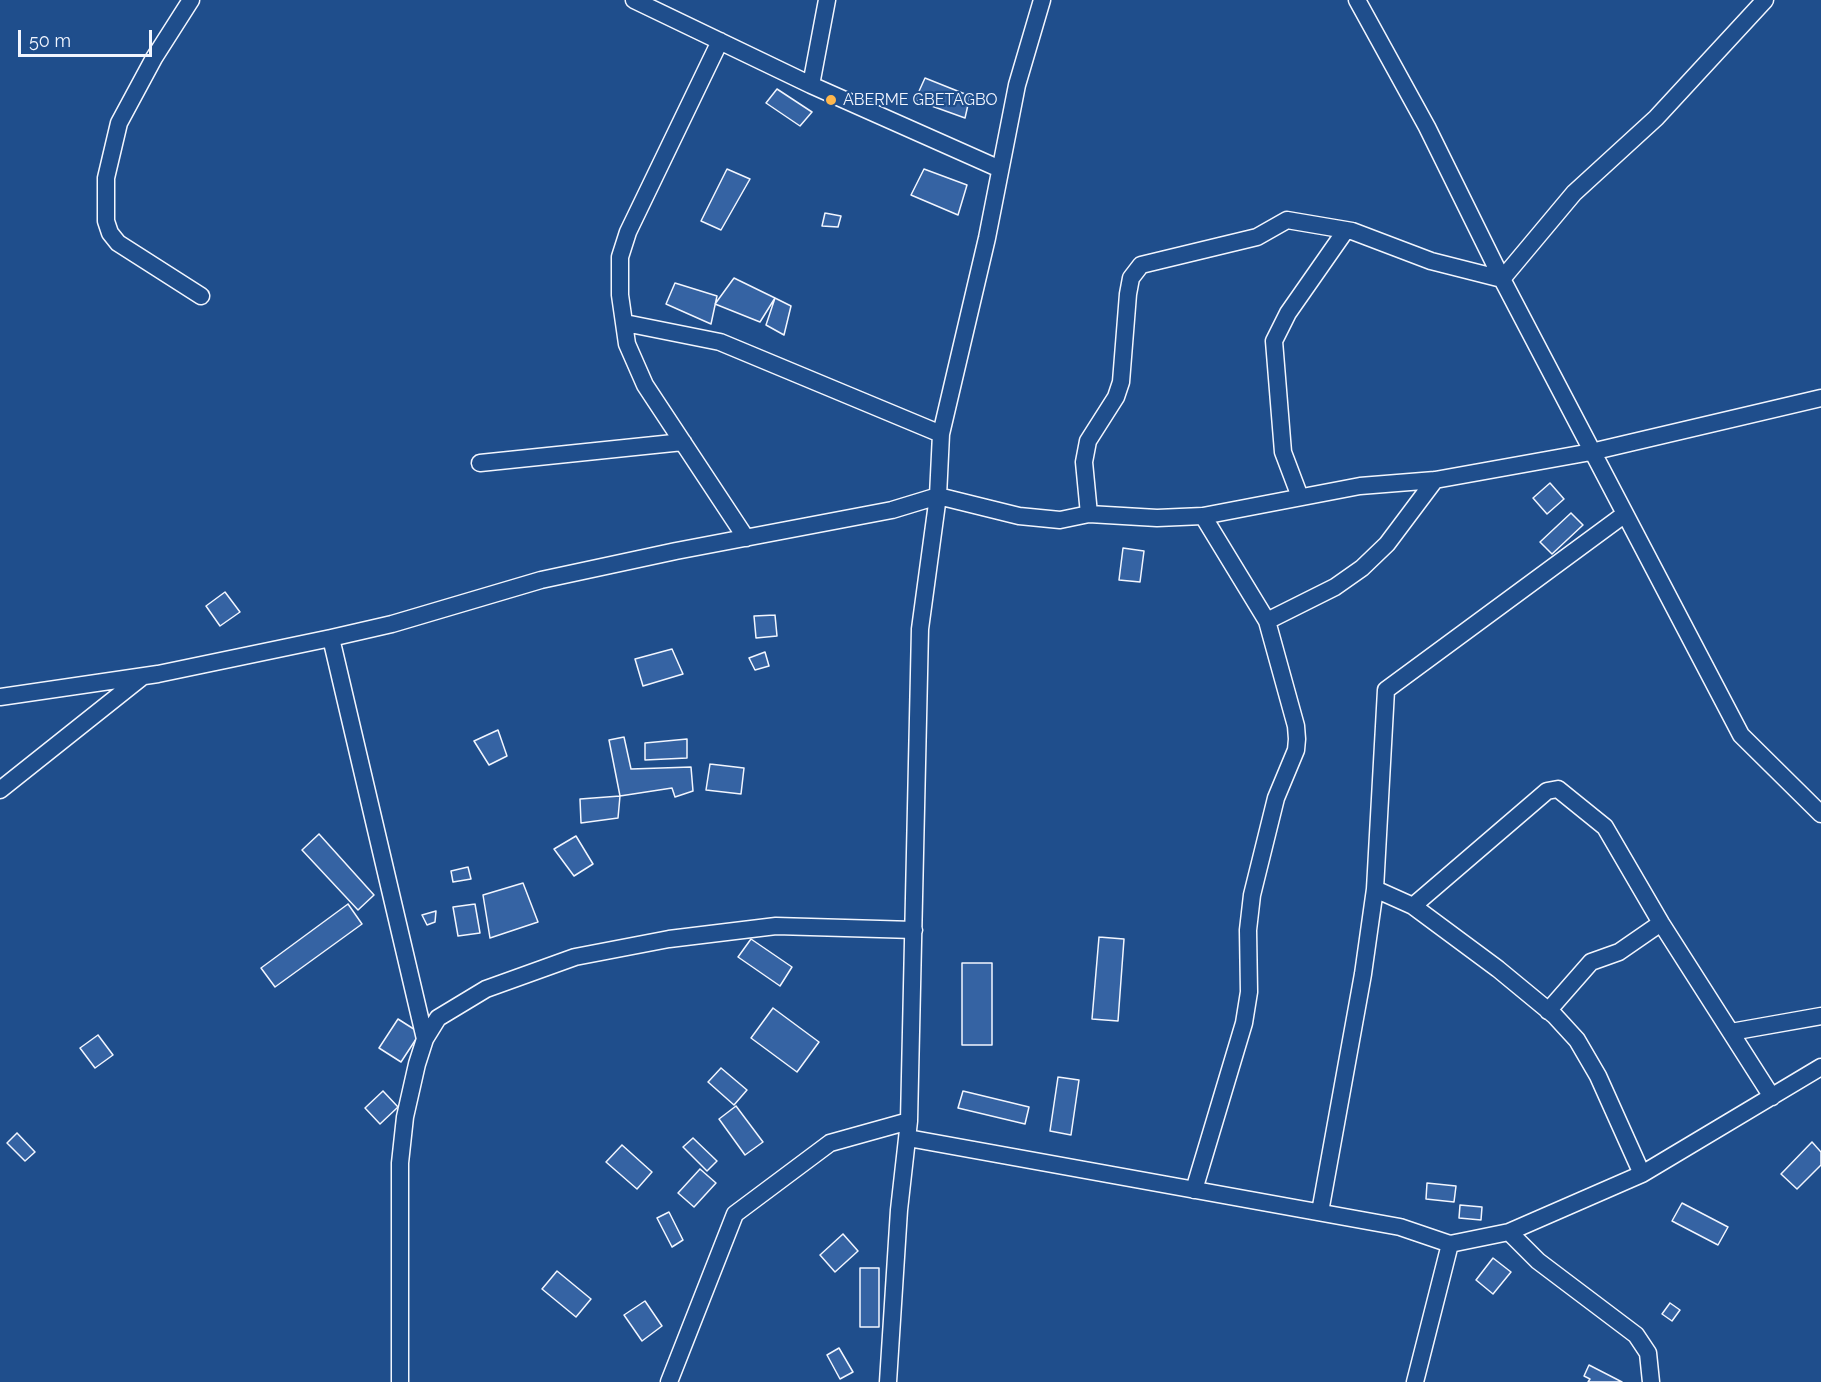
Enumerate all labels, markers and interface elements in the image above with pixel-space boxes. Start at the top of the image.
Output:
scale bar [21,18,154,56]
text: 50 m [29,30,71,51]
place label: ABERME GBETAGBO [843,90,998,110]
marker: ABERME GBETAGBO [824,93,838,107]

